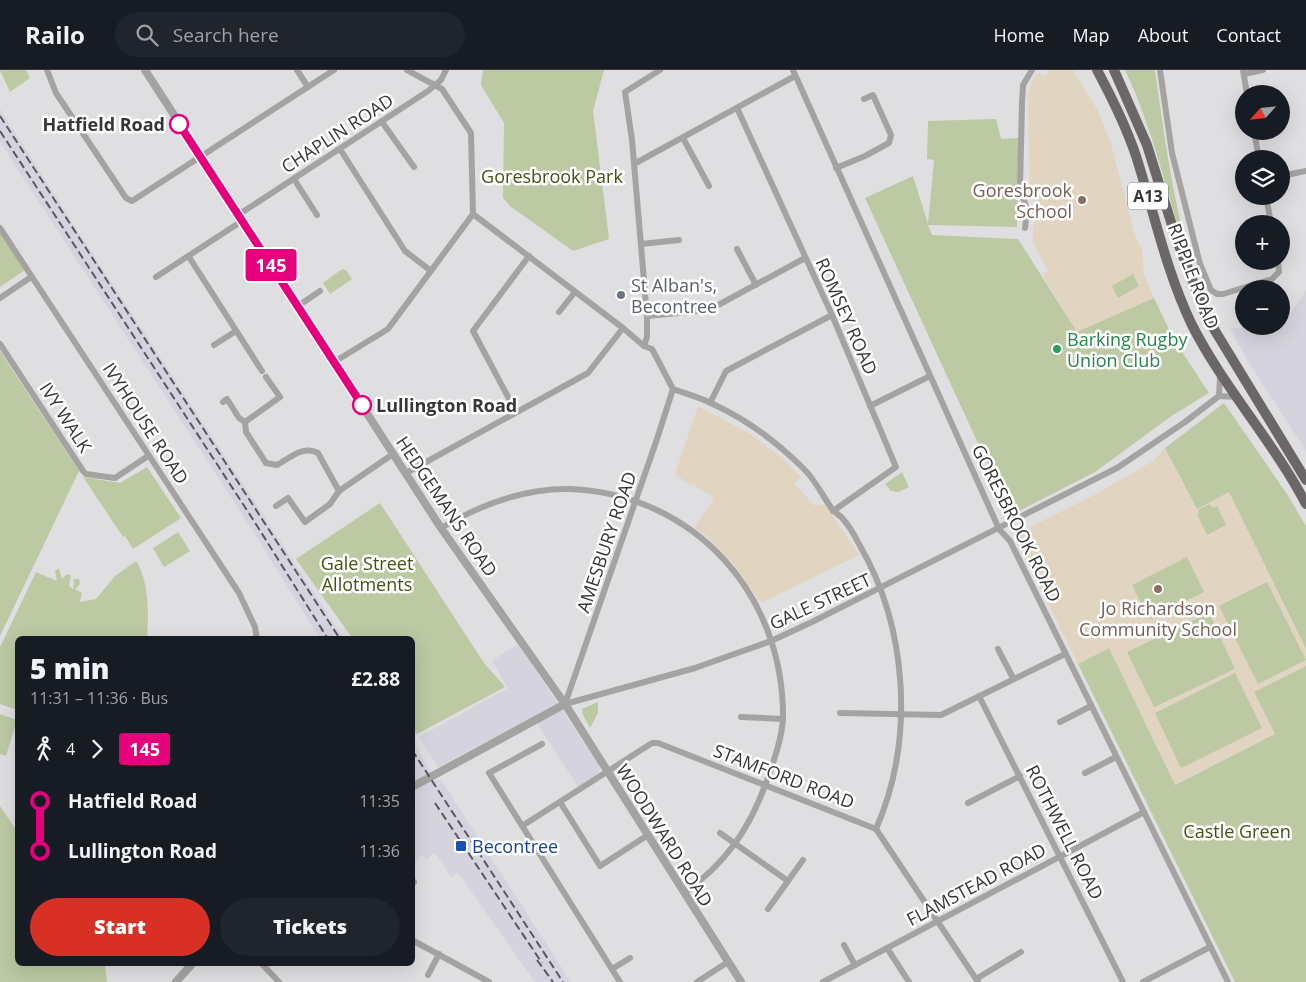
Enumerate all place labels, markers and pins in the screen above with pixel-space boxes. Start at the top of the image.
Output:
place label: Hatfield Road [43,112,165,136]
marker: Hatfield Road [169,114,189,134]
place label: Goresbrook School [973,178,1073,223]
marker: Goresbrook School [1076,194,1088,206]
place label: St Alban's, Becontree [631,273,717,318]
marker: St Alban's, Becontree [615,289,627,301]
place label: Barking Rugby Union Club [1067,327,1188,372]
marker: Barking Rugby Union Club [1051,343,1063,355]
place label: Lullington Road [376,393,517,417]
marker: Lullington Road [352,395,372,415]
marker: Jo Richardson Community School [1152,583,1164,595]
place label: Jo Richardson Community School [1079,596,1237,641]
place label: Becontree [472,834,558,858]
marker: Becontree [454,839,468,853]

